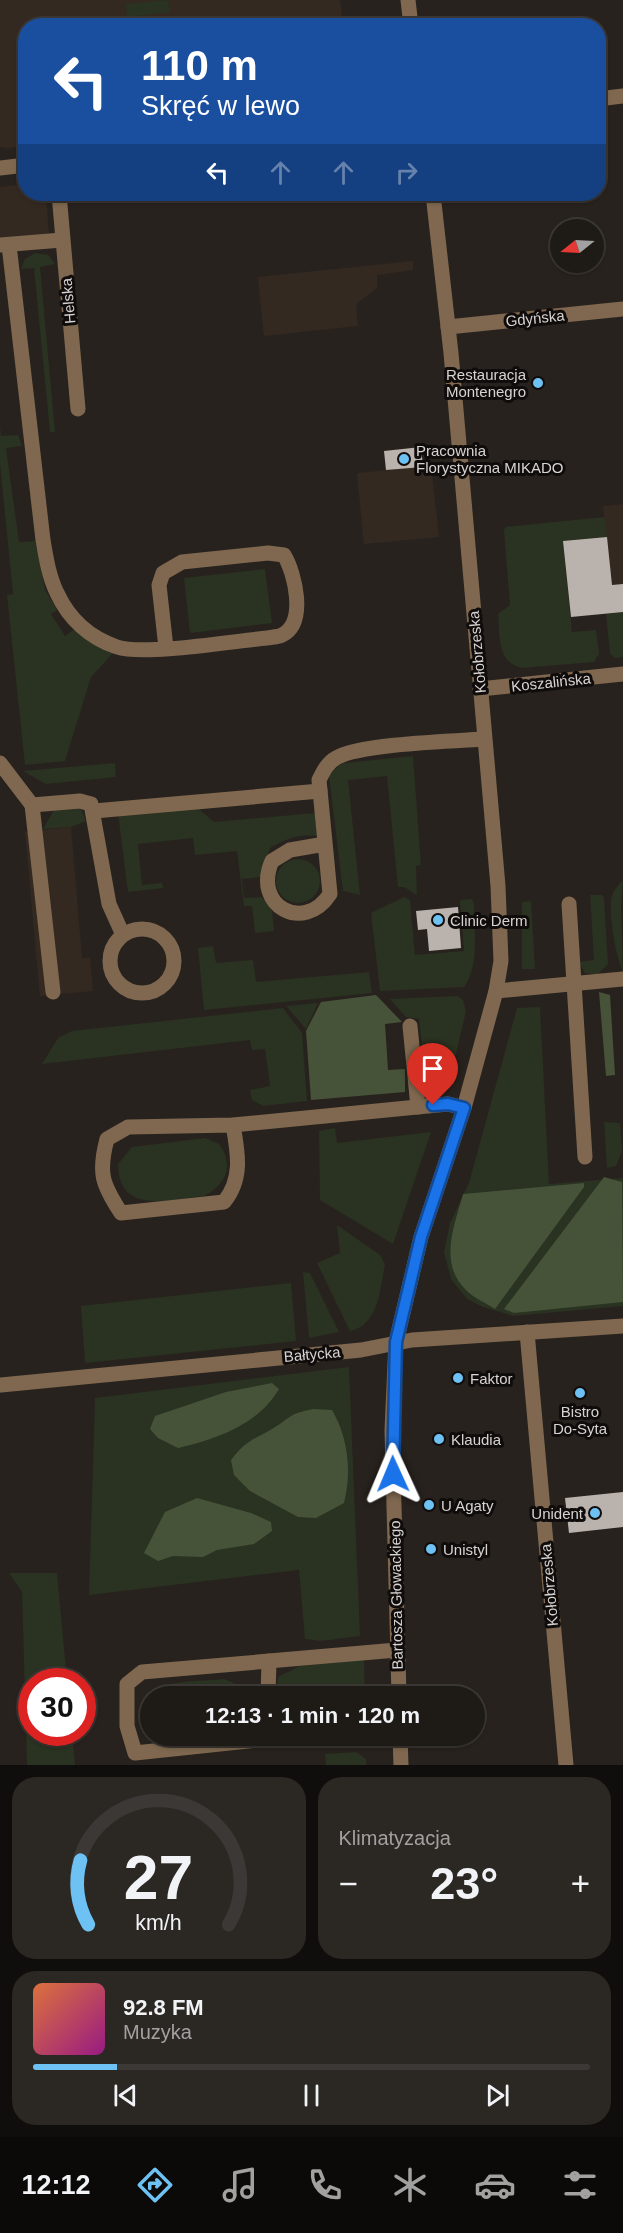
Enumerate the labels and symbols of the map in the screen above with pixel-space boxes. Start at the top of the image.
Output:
north arrow [550,219,604,273]
street label: Helska [57,277,78,325]
street label: Gdyńska [505,306,566,330]
place label: Restauracja Montenegro [446,366,527,400]
marker: Restauracja Montenegro [531,376,545,390]
place label: Pracownia Florystyczna MIKADO [416,442,564,476]
marker: Pracownia Florystyczna MIKADO [397,452,411,466]
street label: Kołobrzeska [465,609,489,694]
street label: Koszalińska [510,669,592,695]
place label: Clinic Derm [450,912,528,929]
marker: Clinic Derm [431,913,445,927]
pin [407,1043,458,1105]
street label: Bałtycka [283,1343,342,1365]
place label: Faktor [470,1370,513,1387]
marker: Faktor [451,1371,465,1385]
marker: Bistro Do-Syta [573,1386,587,1400]
place label: Bistro Do-Syta [553,1403,608,1437]
place label: Klaudia [451,1431,502,1448]
marker: Klaudia [432,1432,446,1446]
position arrow [361,1442,425,1506]
place label: U Agaty [441,1497,494,1514]
marker: U Agaty [422,1498,436,1512]
place label: Unident [531,1505,584,1522]
marker: Unident [588,1506,602,1520]
street label: Bartosza Głowackiego [386,1520,406,1670]
place label: Unistyl [443,1541,488,1558]
marker: Unistyl [424,1542,438,1556]
street label: Kołobrzeska [537,1542,561,1627]
speed limit sign: 30 [18,1668,96,1746]

